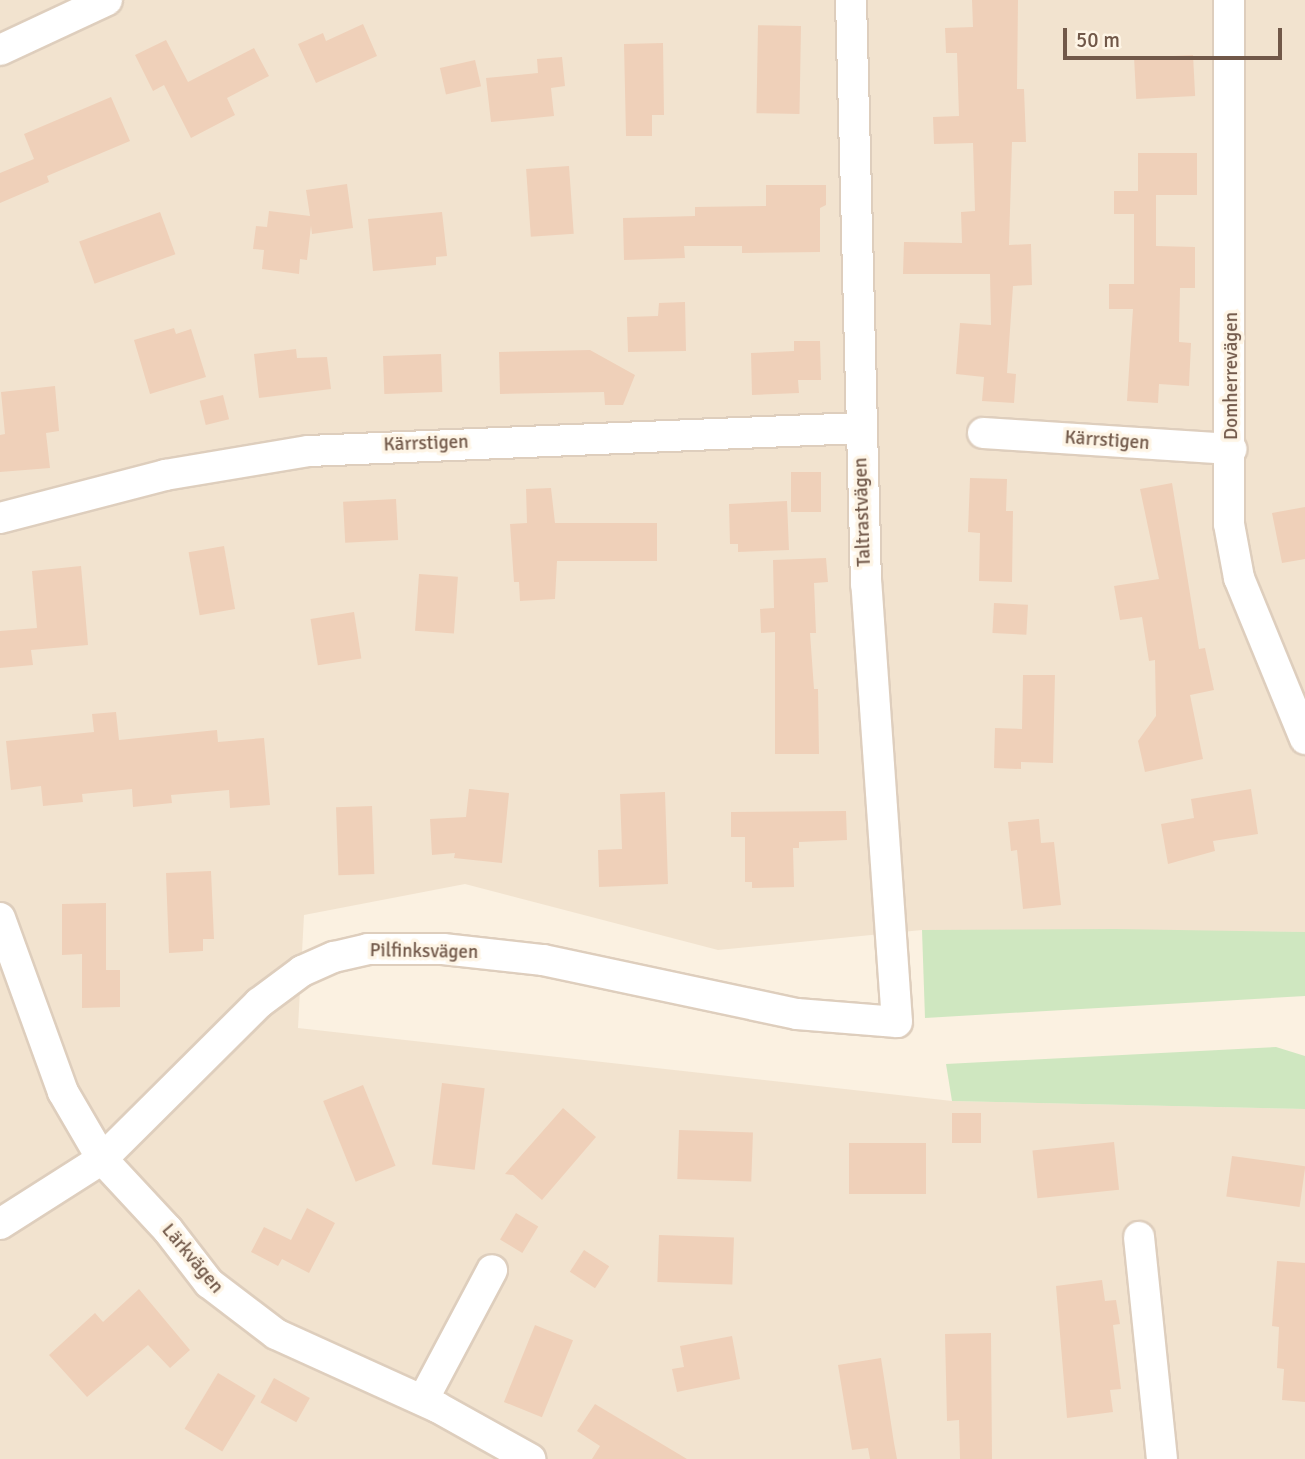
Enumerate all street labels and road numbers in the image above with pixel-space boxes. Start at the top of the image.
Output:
street label: Domherrevägen [1221,312,1243,440]
street label: Kärrstigen [1064,427,1150,455]
street label: Kärrstigen [383,431,469,457]
street label: Taltrastvägen [850,457,876,567]
street label: Pilfinksvägen [369,940,479,964]
street label: Lärkvägen [156,1220,228,1298]

